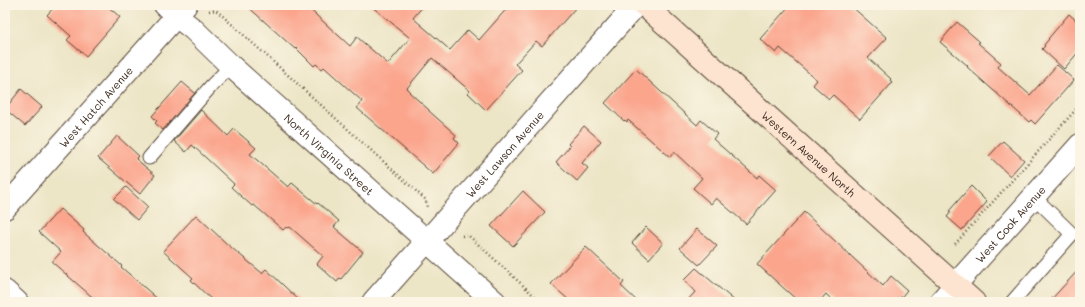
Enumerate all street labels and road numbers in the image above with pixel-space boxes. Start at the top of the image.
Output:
street label: West Hatch Avenue [55,63,136,150]
street label: West Lawson Avenue [462,107,547,200]
street label: Western Avenue North [759,107,859,200]
street label: North Virginia Street [281,110,378,198]
street label: West Cook Avenue [971,182,1048,265]

